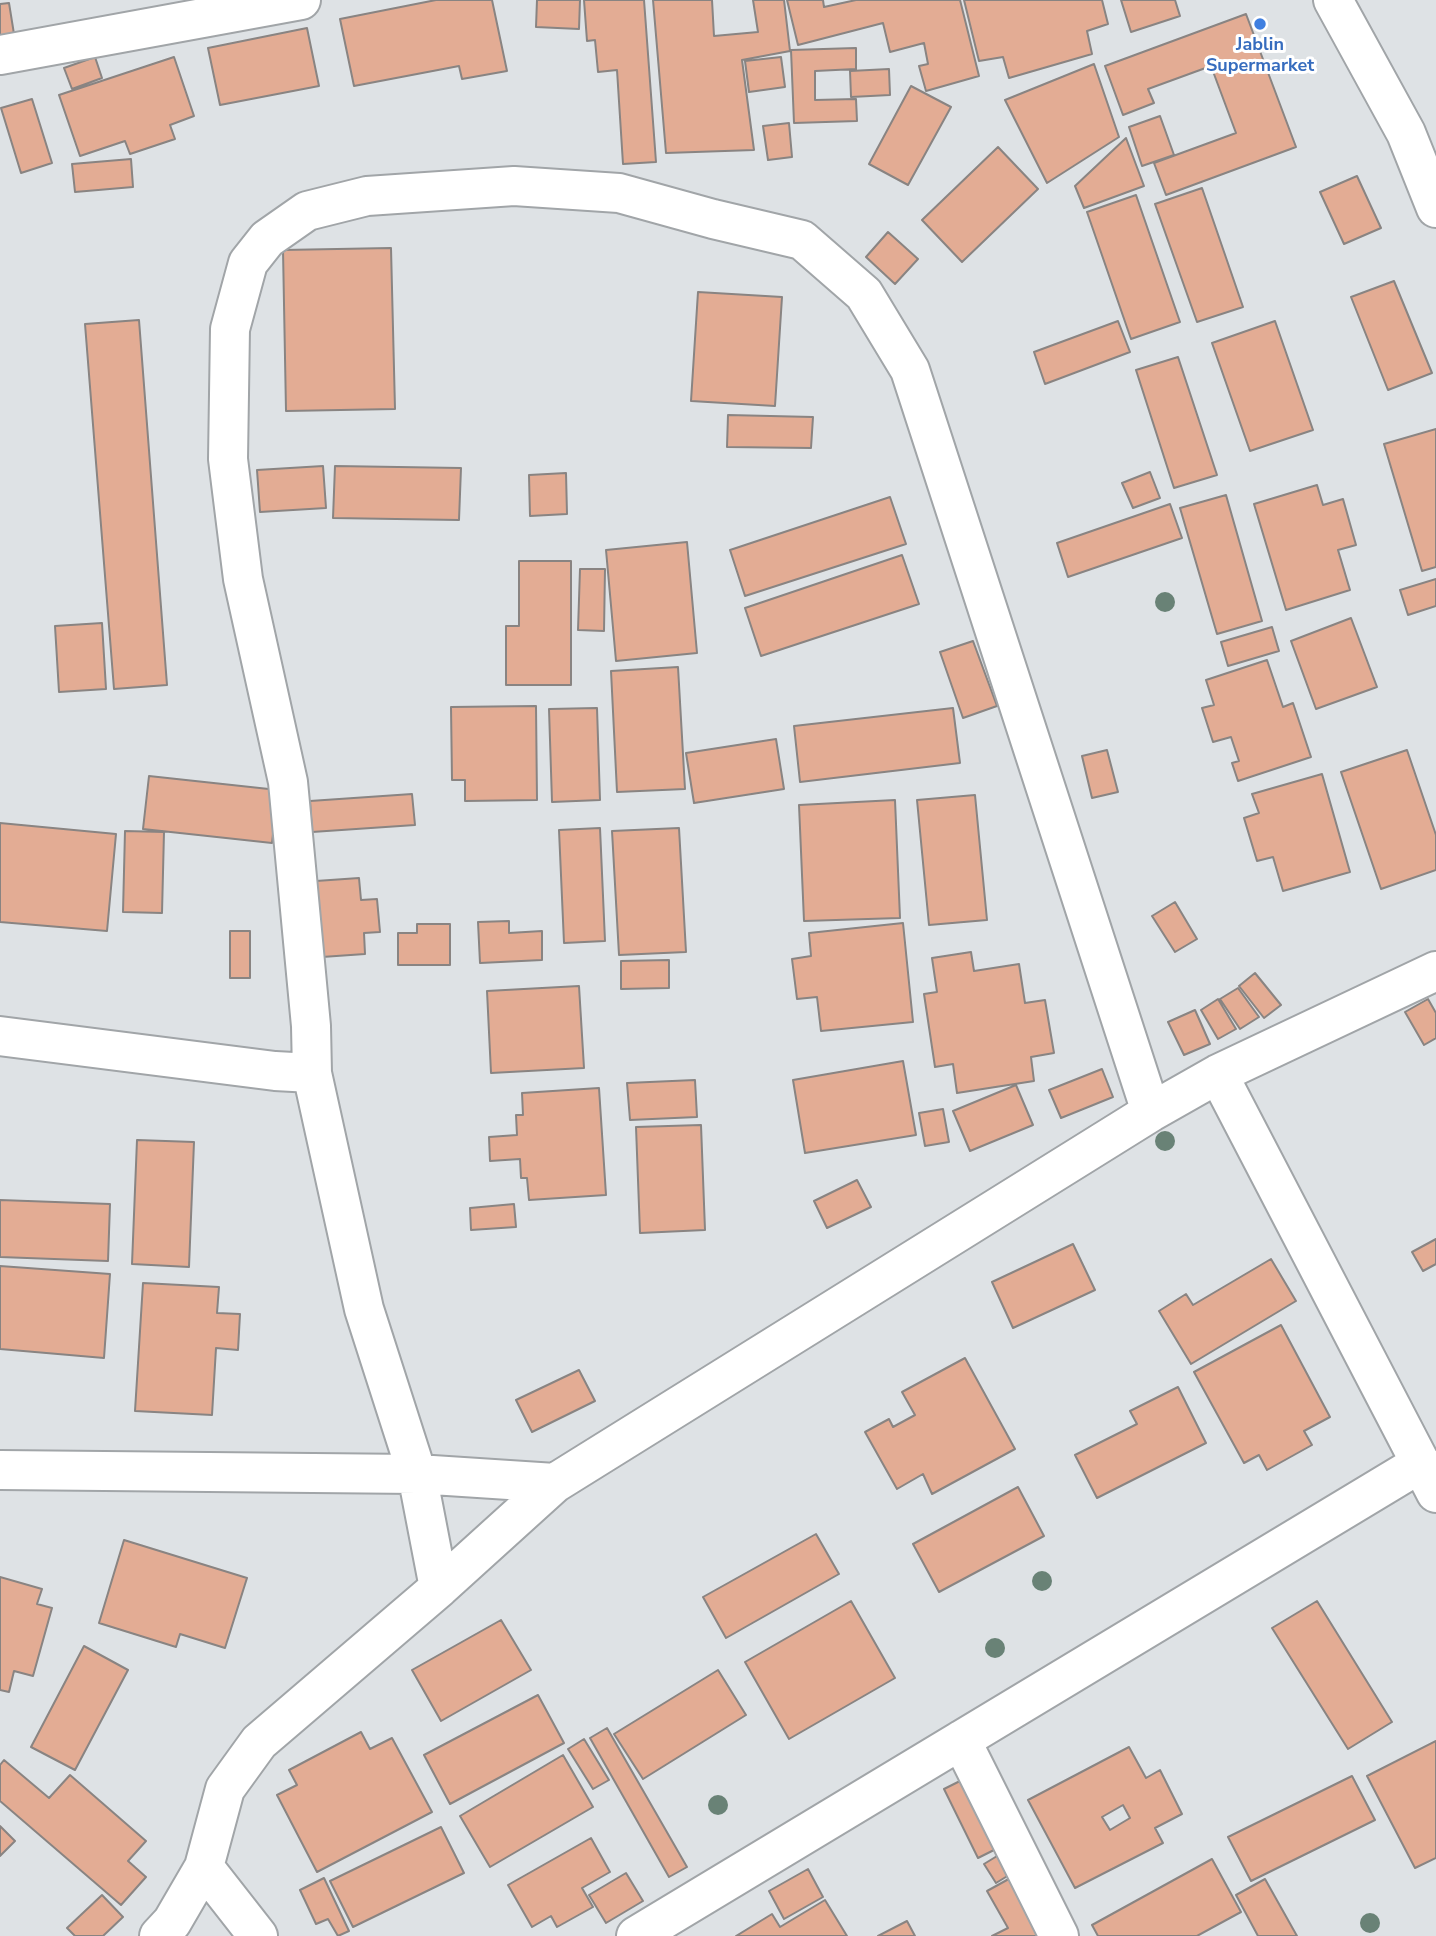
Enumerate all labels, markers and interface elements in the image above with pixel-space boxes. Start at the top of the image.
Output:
marker: Jablin Supermarket [1252,16,1268,32]
place label: Jablin Supermarket [1206,35,1314,78]

